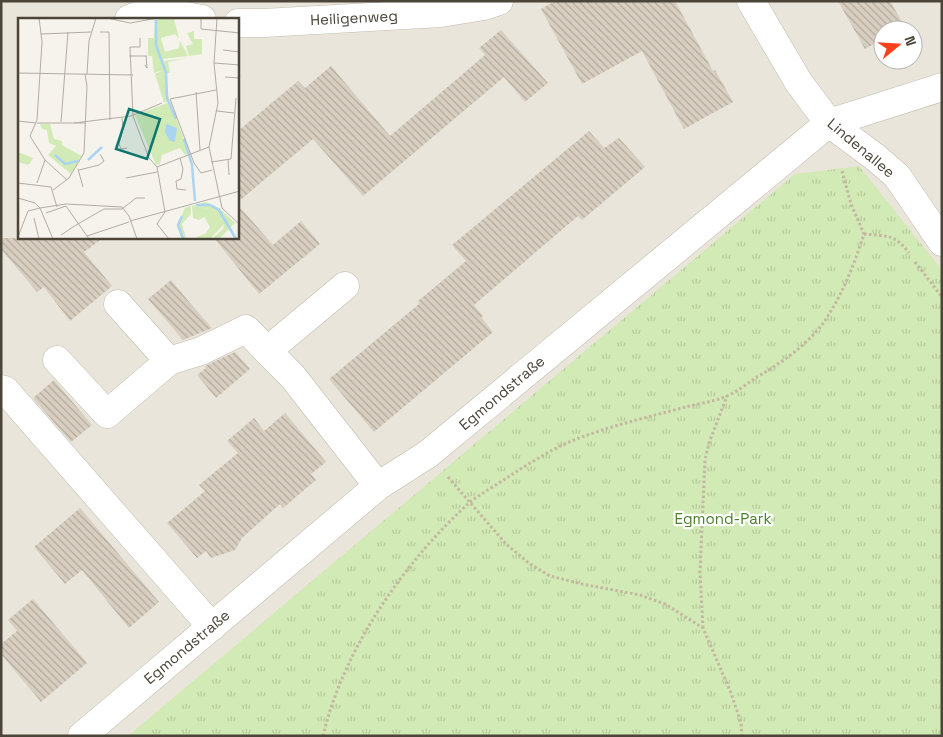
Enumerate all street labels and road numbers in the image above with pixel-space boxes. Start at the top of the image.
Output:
street label: Heiligenweg [310,6,398,29]
street label: Lindenallee [824,114,899,181]
street label: Egmondstraße [455,351,548,434]
street label: Egmondstraße [140,605,233,688]

